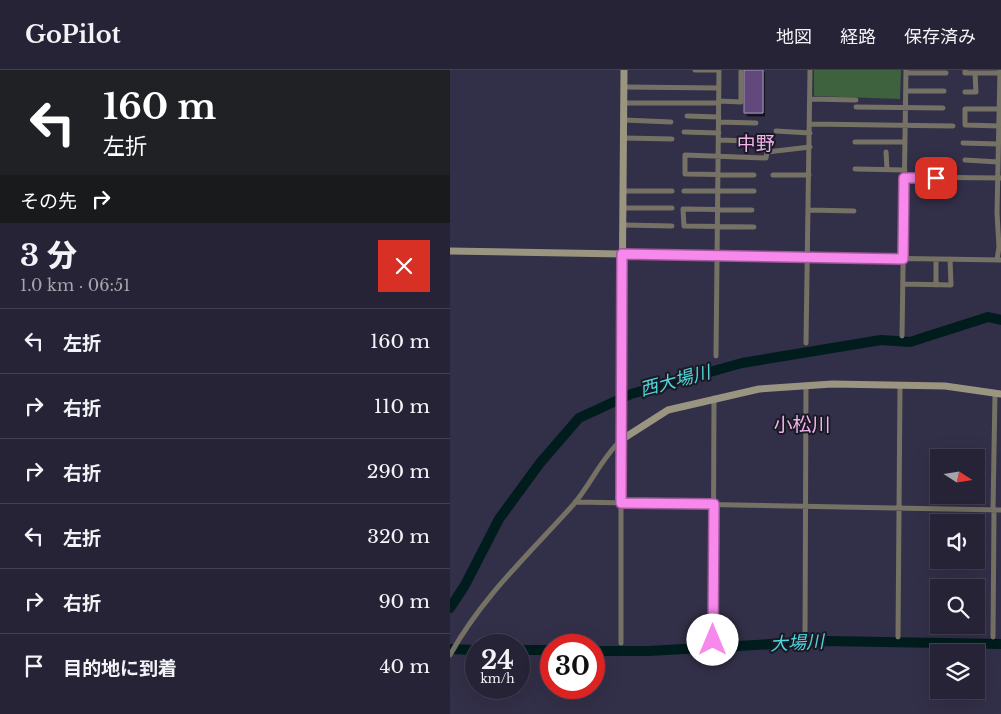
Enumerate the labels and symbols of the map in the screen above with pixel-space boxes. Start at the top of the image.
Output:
district label: 中野 [737,132,775,155]
pin [915,157,957,199]
water label: 西大場川 [637,361,715,401]
district label: 小松川 [773,413,831,436]
north arrow [930,449,985,504]
position arrow [686,613,738,665]
water label: 大場川 [769,630,827,655]
speed limit sign: 30 [540,634,605,699]

